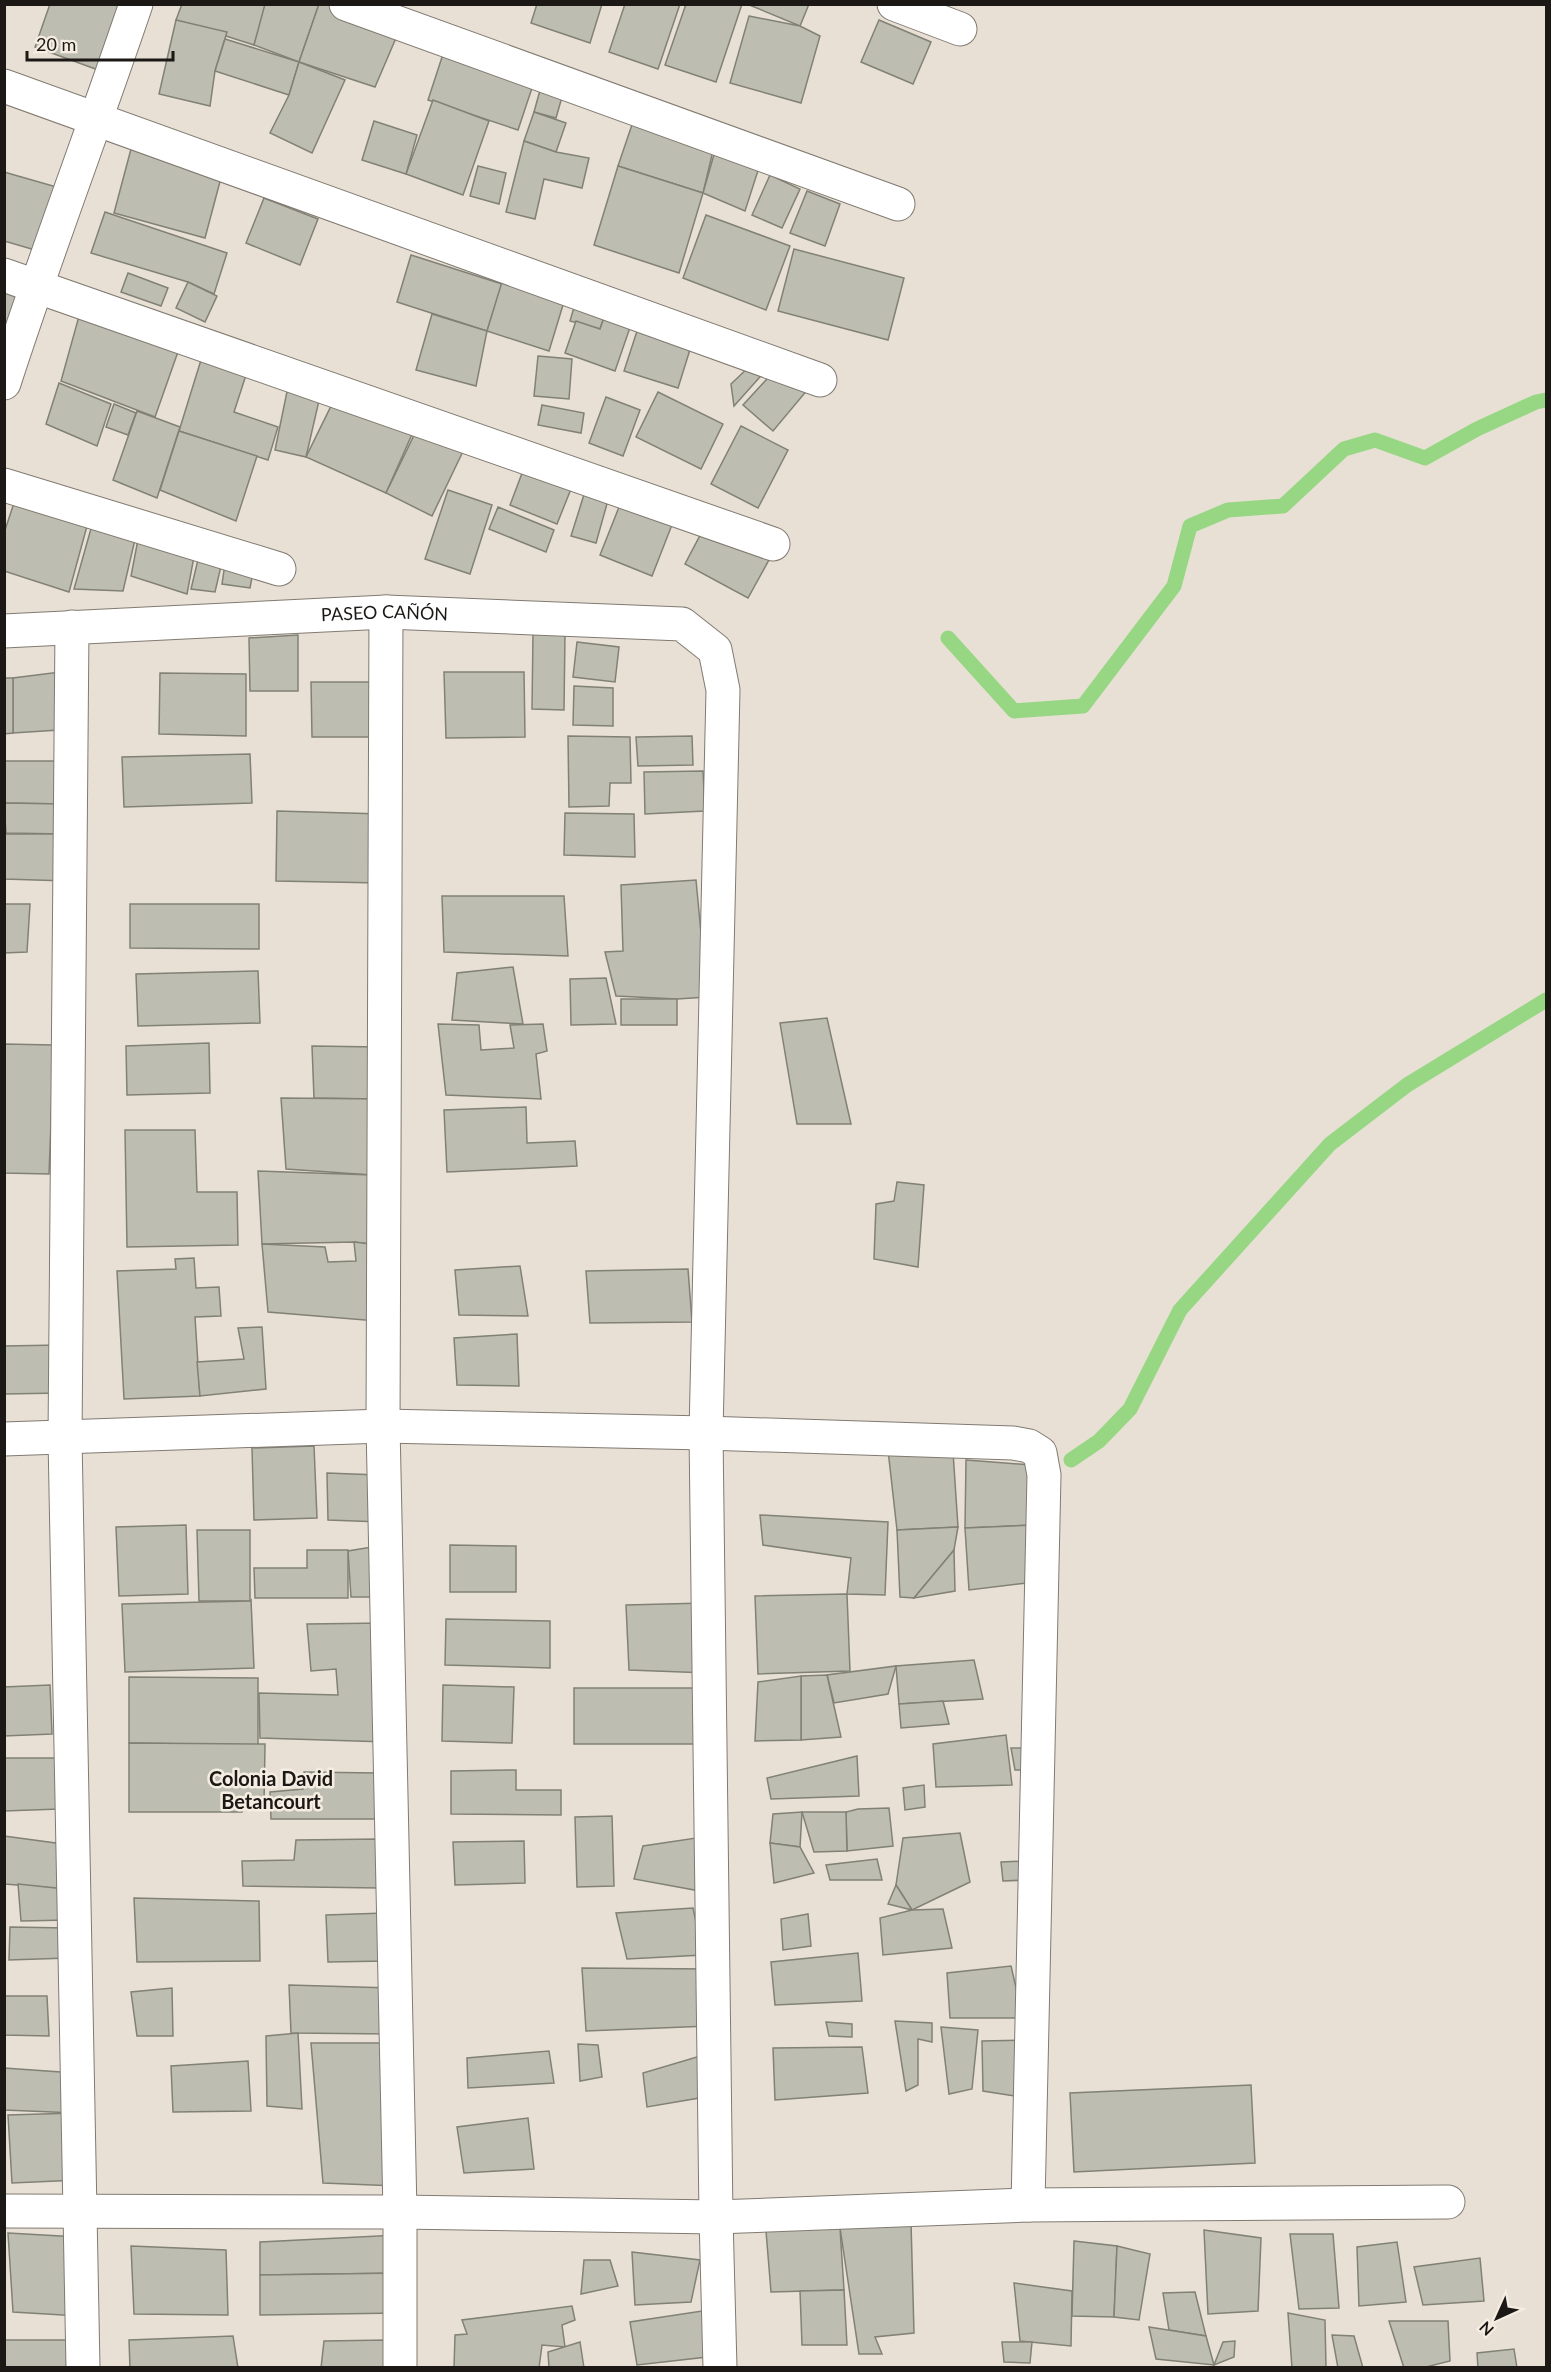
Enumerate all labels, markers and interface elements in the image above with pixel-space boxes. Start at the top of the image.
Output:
scale bar [27,24,172,62]
text: 20 m [36,33,76,55]
street label: PASEO CAÑÓN [320,600,449,625]
district label: Colonia David Betancourt [209,1766,333,1813]
north arrow [1467,2288,1527,2348]
text: N [1475,2318,1497,2340]

